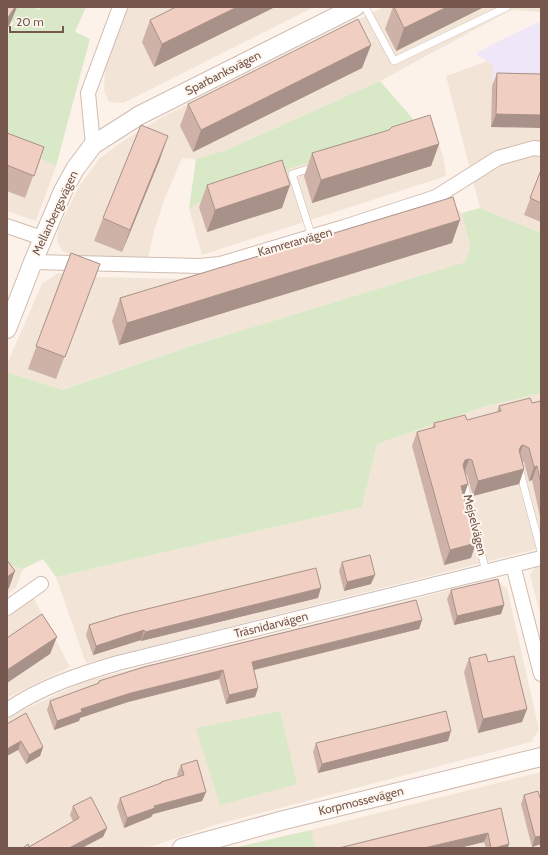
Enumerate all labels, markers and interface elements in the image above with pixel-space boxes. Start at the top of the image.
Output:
scale bar [10,8,63,34]
text: 20 m [16,14,44,29]
street label: Sparbanksvägen [182,47,263,98]
street label: Mellanbergsvägen [28,168,81,258]
street label: Kamrerarvägen [256,224,334,259]
street label: Mejselvägen [461,493,490,557]
street label: Träsnidarvägen [232,608,310,641]
street label: Korpmossevägen [317,783,405,818]

